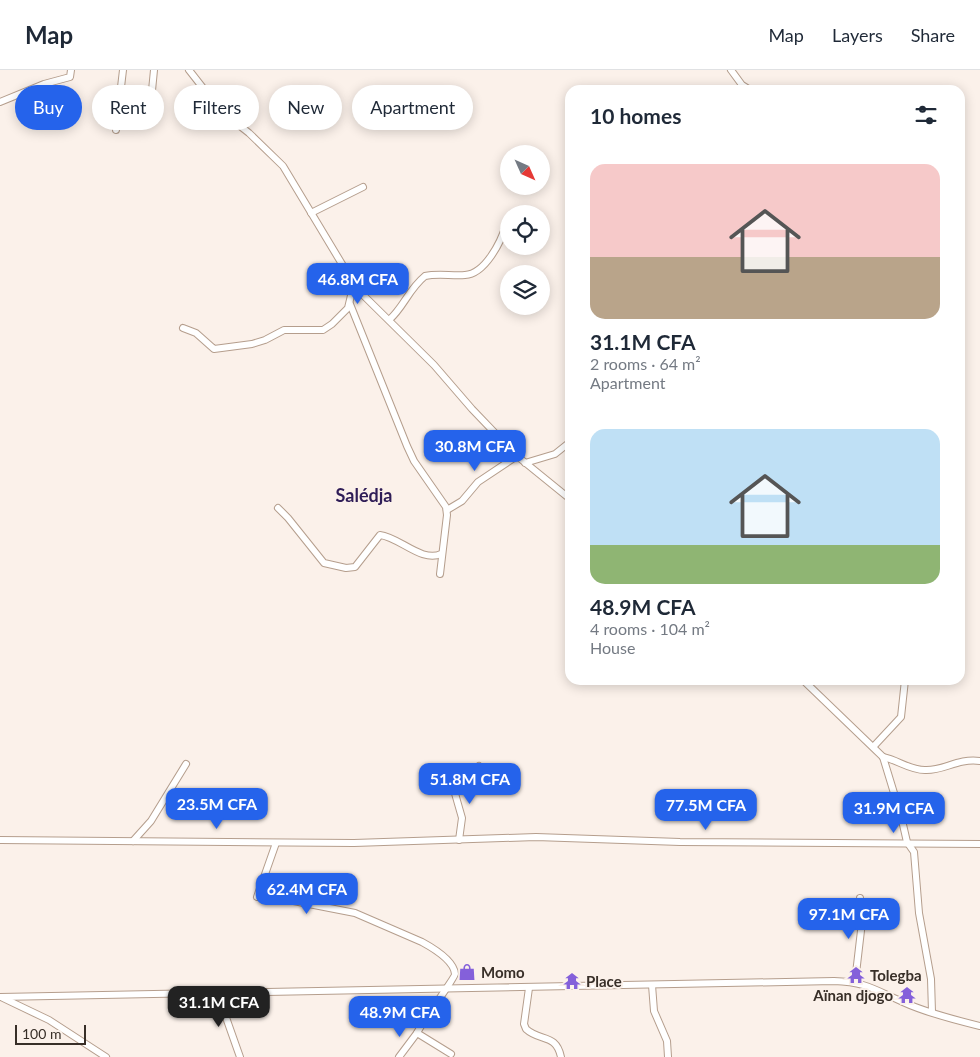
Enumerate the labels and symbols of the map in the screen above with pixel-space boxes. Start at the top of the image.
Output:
north arrow [500,145,550,195]
pin: 46.8M CFA [301,262,415,305]
pin: 30.8M CFA [418,430,532,472]
district label: Salédja [336,484,392,506]
pin: 51.8M CFA [413,762,527,805]
pin: 23.5M CFA [160,788,274,830]
pin: 77.5M CFA [649,788,763,831]
pin: 31.9M CFA [837,792,951,834]
pin: 62.4M CFA [250,872,364,915]
pin: 97.1M CFA [792,898,906,940]
shop icon: Momo [457,962,477,982]
place label: Momo [481,963,525,981]
temple icon: Tolegba [846,965,866,985]
place label: Tolegba [870,966,922,984]
temple icon: Place [562,971,582,991]
place label: Place [586,972,622,990]
temple icon: Aïnan djogo [897,985,917,1005]
pin: 31.1M CFA [162,986,276,1028]
place label: Aïnan djogo [812,986,893,1004]
pin: 48.9M CFA [343,996,457,1038]
scale bar [15,1022,86,1045]

